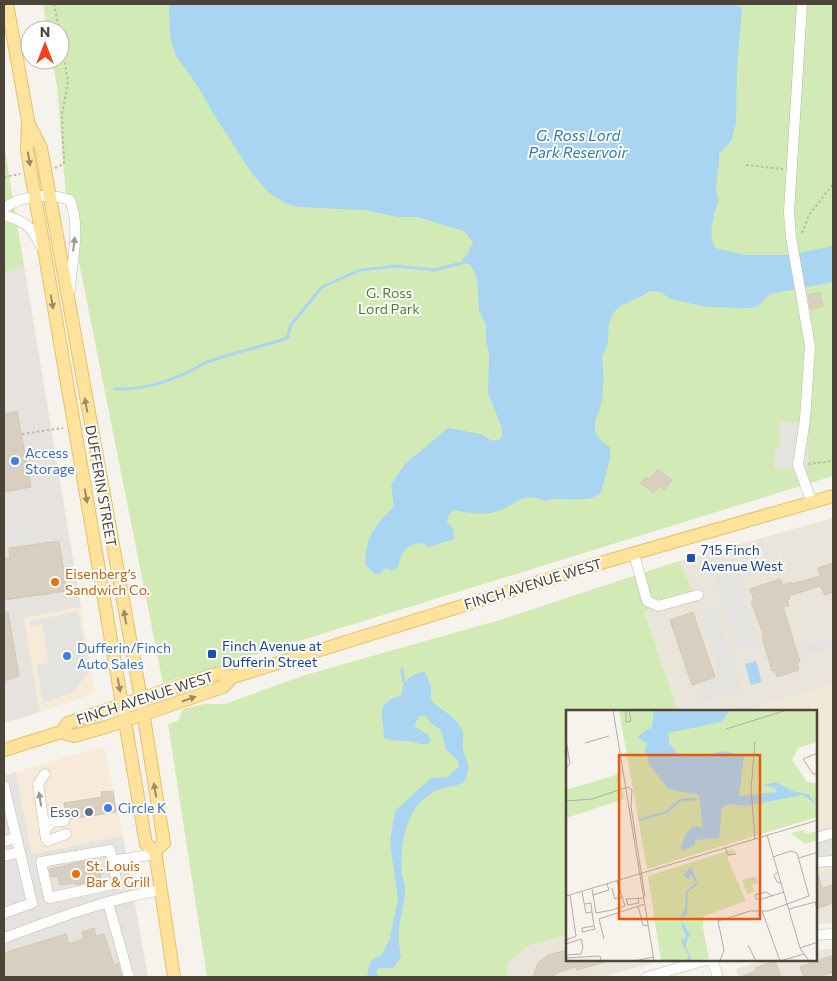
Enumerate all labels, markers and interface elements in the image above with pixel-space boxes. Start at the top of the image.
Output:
north arrow [20,20,70,70]
text: N [40,23,50,40]
water label: G. Ross Lord Park Reservoir [529,126,628,161]
one-way arrow [25,151,33,167]
one-way arrow [70,236,78,252]
park label: G. Ross Lord Park [358,284,420,317]
one-way arrow [48,294,56,310]
one-way arrow [82,397,90,413]
street label: DUFFERIN STREET [82,424,121,548]
place label: Access Storage [25,444,75,477]
marker: Access Storage [9,455,21,467]
one-way arrow [82,489,90,505]
place label: 715 Finch Avenue West [701,541,783,574]
marker: 715 Finch Avenue West [685,552,697,564]
street label: FINCH AVENUE WEST [462,554,604,613]
place label: Eisenberg’s Sandwich Co. [65,565,150,598]
marker: Eisenberg’s Sandwich Co. [49,576,61,588]
one-way arrow [121,609,129,624]
place label: Finch Avenue at Dufferin Street [222,637,322,670]
place label: Dufferin/Finch Auto Sales [77,639,171,672]
marker: Finch Avenue at Dufferin Street [206,648,218,660]
marker: Dufferin/Finch Auto Sales [61,650,73,662]
street label: FINCH AVENUE WEST [74,667,216,728]
one-way arrow [116,678,124,694]
one-way arrow [182,695,197,703]
inset map [566,710,817,961]
one-way arrow [151,781,159,797]
one-way arrow [36,790,44,806]
place label: Circle K [118,799,166,816]
marker: Circle K [102,802,114,814]
place label: Esso [50,803,79,820]
marker: Esso [83,806,95,818]
place label: St. Louis Bar & Grill [86,857,150,890]
marker: St. Louis Bar & Grill [70,868,82,880]

